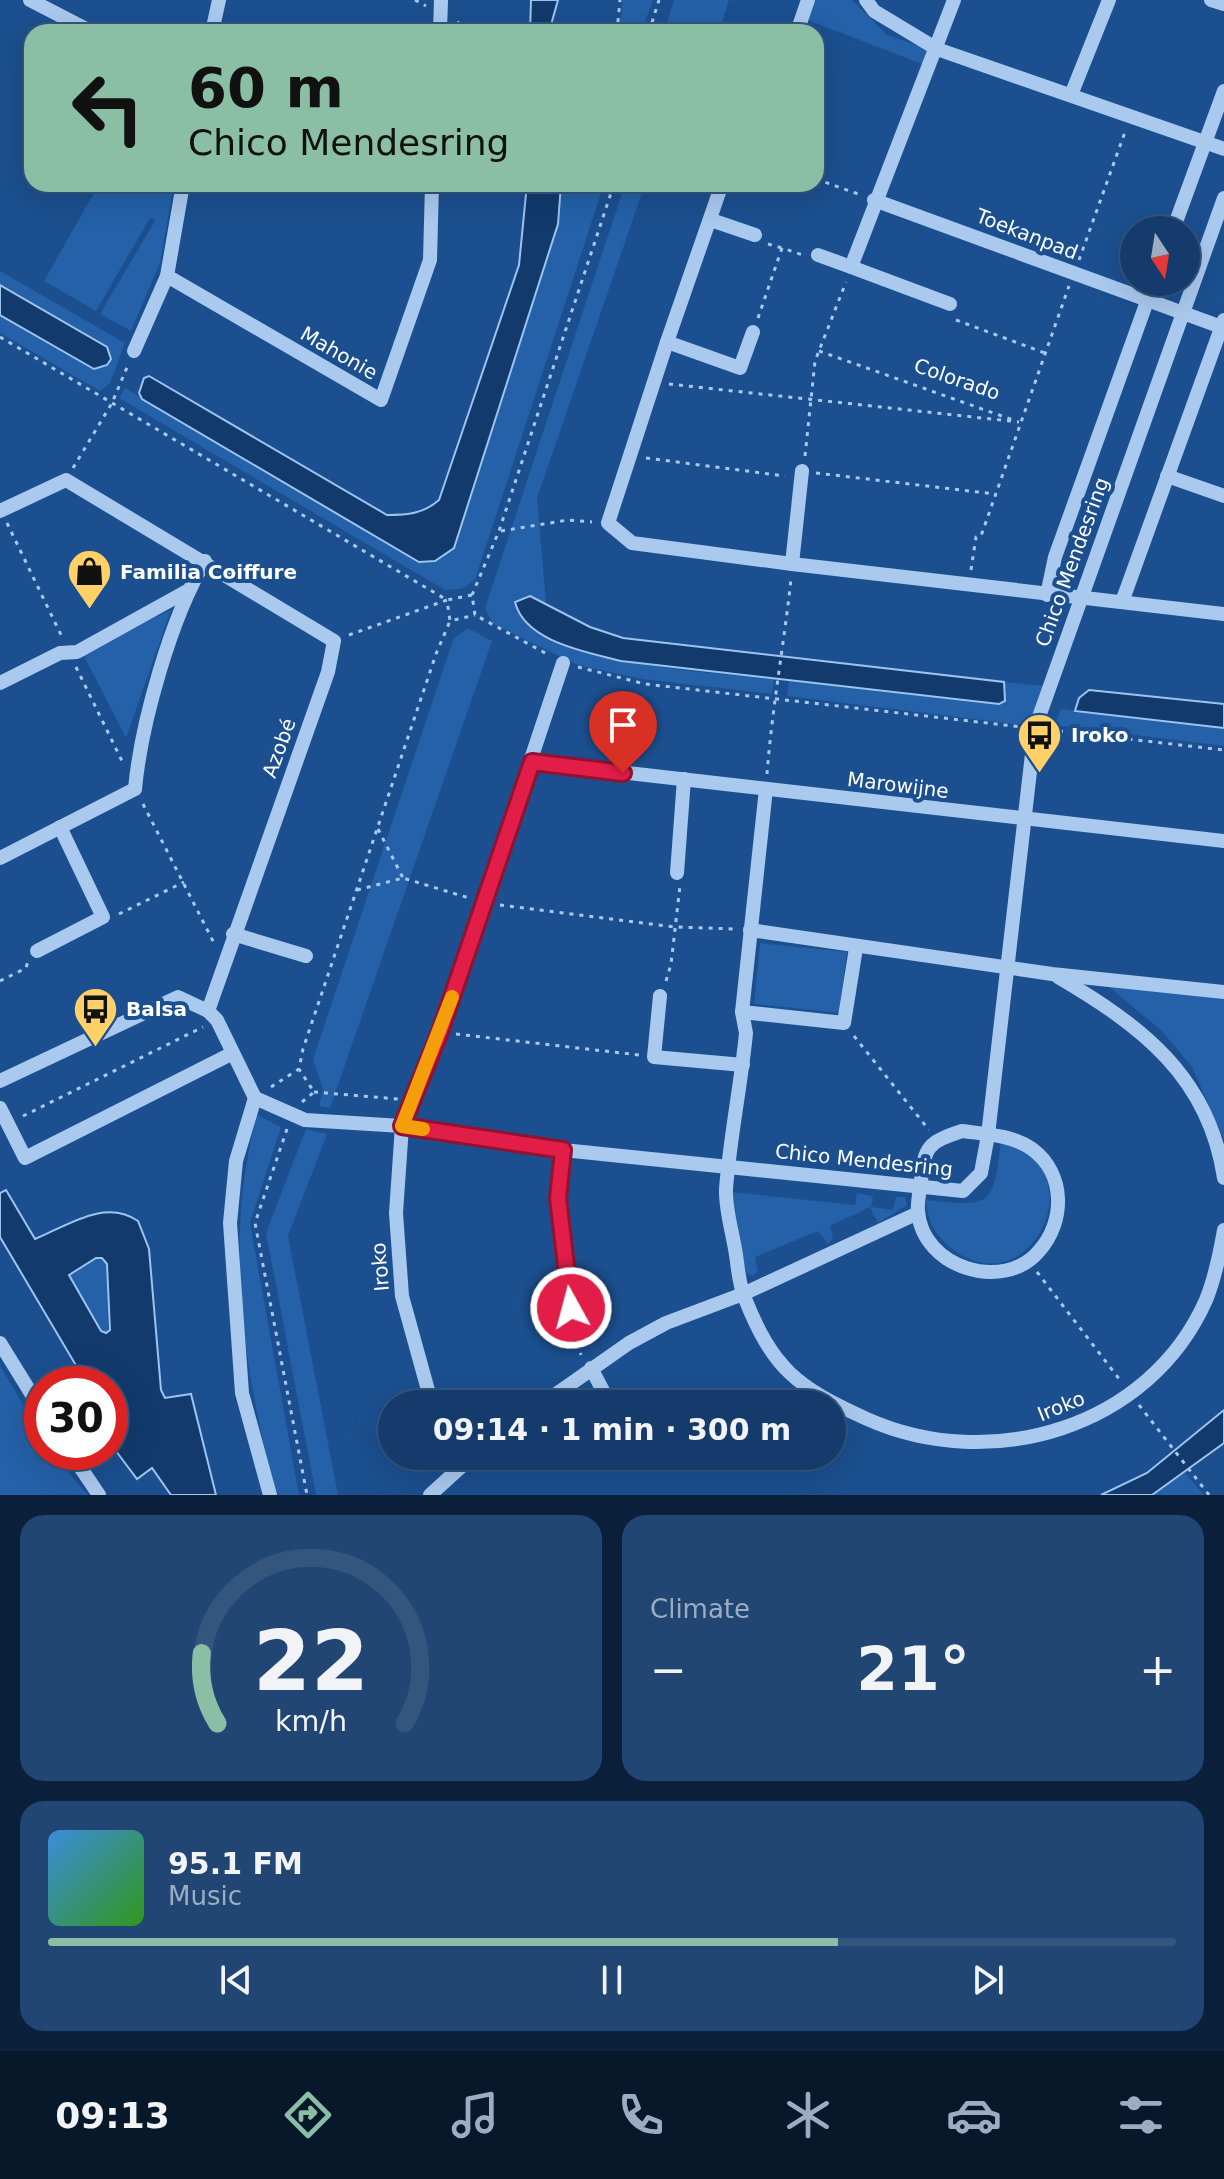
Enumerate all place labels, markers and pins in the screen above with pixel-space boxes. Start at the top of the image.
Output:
shop icon: Familia Coiffure [65,548,113,611]
place label: Familia Coiffure [120,560,297,584]
pin [589,691,657,773]
bus stop icon: Iroko [1016,711,1064,774]
place label: Iroko [1071,723,1129,747]
bus stop icon: Balsa [71,985,119,1048]
place label: Balsa [126,997,187,1021]

